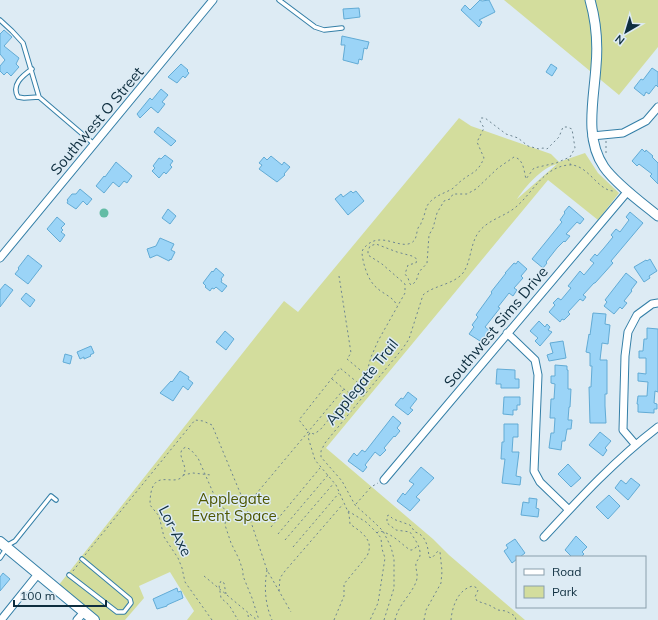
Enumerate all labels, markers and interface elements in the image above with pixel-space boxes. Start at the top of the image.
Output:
north arrow [606,12,646,52]
text: N [612,32,627,48]
street label: Southwest O Street [46,63,147,179]
street label: Southwest Sims Drive [440,262,552,391]
street label: Applegate Trail [321,335,402,429]
park label: Applegate Event Space [191,489,277,525]
street label: Lor-Axe [155,502,196,559]
legend [516,556,646,608]
text: Road [552,564,581,579]
scale bar [14,582,106,608]
text: Park [552,584,578,599]
text: 100 m [20,588,55,603]

